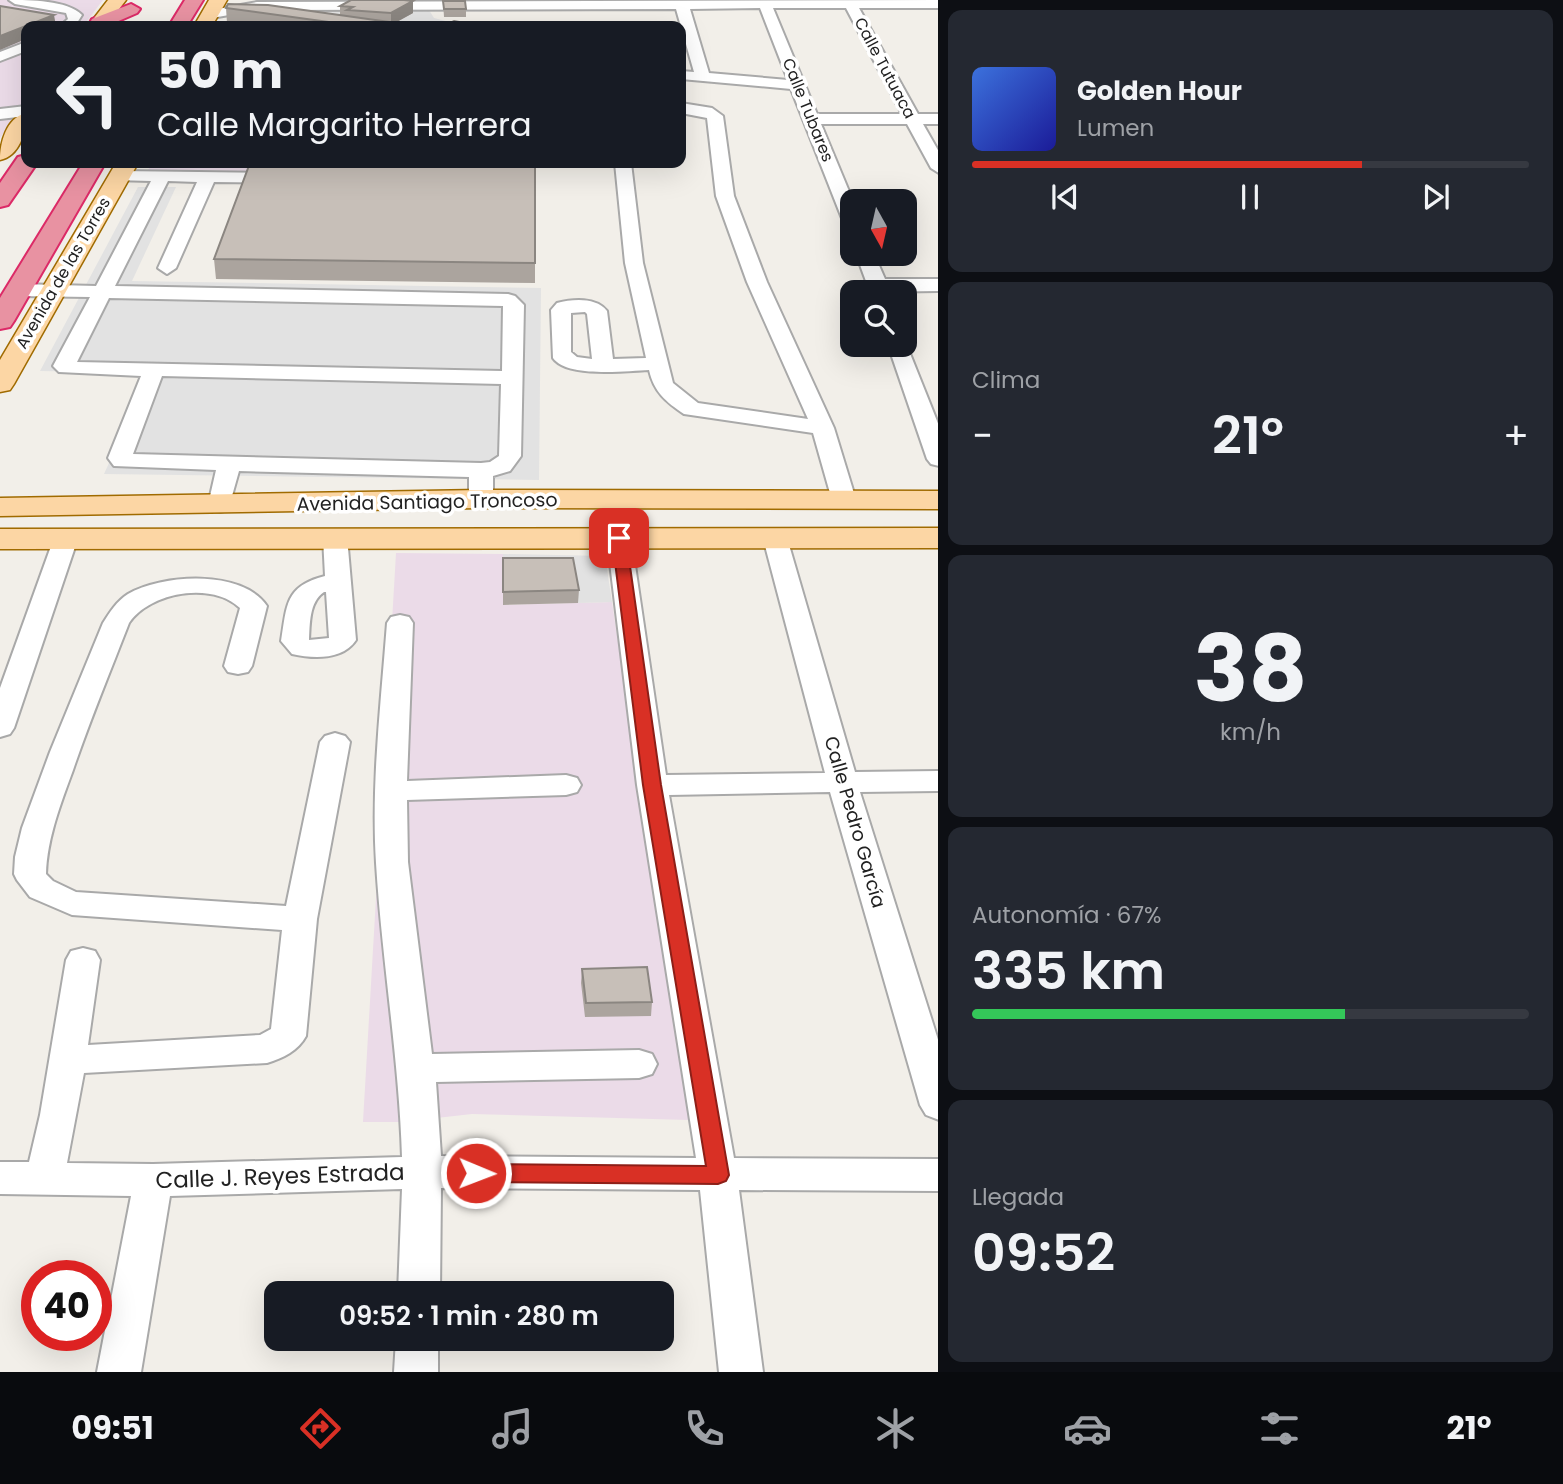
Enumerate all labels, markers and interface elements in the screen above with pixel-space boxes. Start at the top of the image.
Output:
street label: Calle Tutuaca [849,13,921,123]
text: 50 m [157,37,283,105]
icon: left [42,49,133,140]
street label: Calle Tubares [777,55,839,165]
text: Golden Hour [1077,73,1242,109]
text: Calle Margarito Herrera [157,102,532,147]
text: Lumen [1077,112,1154,144]
icon: previous [1046,178,1084,216]
icon: pause [1231,178,1269,216]
icon: next [1417,178,1455,216]
north arrow [840,189,917,266]
map controls [840,189,917,357]
street label: Avenida de las Torres [10,193,116,353]
button: search [840,280,917,357]
text: Clima [972,364,1040,396]
text: 21° [1212,399,1284,472]
text: − [972,409,993,462]
text: + [1503,409,1529,462]
street label: Avenida Santiago Troncoso [296,486,558,518]
pin [589,508,649,568]
icon: arrive [600,519,638,557]
text: 38 [1193,605,1308,733]
text: km/h [1220,716,1281,748]
street label: Calle Pedro García [818,733,892,911]
text: Autonomía · 67% [972,899,1161,931]
text: 335 km [972,934,1165,1007]
position arrow [439,1136,513,1210]
street label: Calle J. Reyes Estrada [155,1156,405,1196]
text: Llegada [972,1181,1064,1213]
text: 09:52 [972,1216,1115,1289]
speed limit sign: 40 [21,1260,112,1351]
text: 09:52 · 1 min · 280 m [339,1298,599,1334]
icon: directions [296,1404,345,1453]
icon: music [488,1404,537,1453]
icon: phone [680,1404,729,1453]
icon: climate [871,1404,920,1453]
icon: car [1063,1404,1112,1453]
icon: filters [1255,1404,1304,1453]
text: 09:51 [71,1405,154,1450]
text: 21° [1447,1405,1492,1450]

